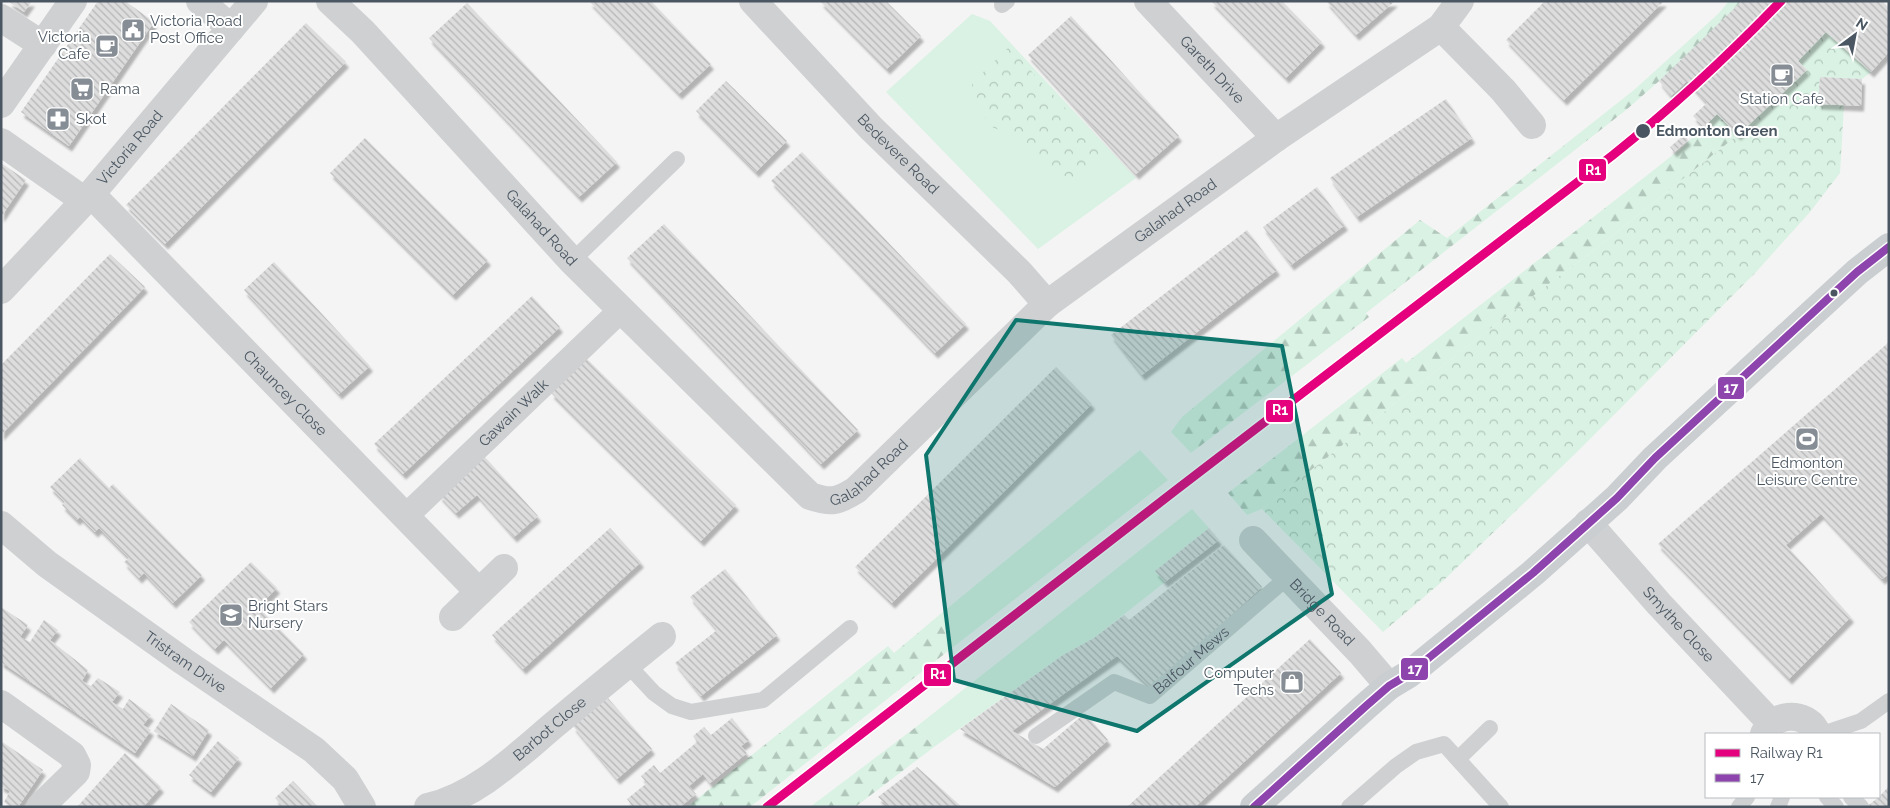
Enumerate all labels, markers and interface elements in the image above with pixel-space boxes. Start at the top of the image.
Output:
north arrow [1830,10,1880,60]
place label: Victoria Road Post Office [150,12,242,47]
text: N [1853,14,1871,34]
public building icon: Victoria Road Post Office [120,17,146,43]
place label: Victoria Cafe [38,28,90,63]
street label: Gareth Drive [1176,32,1248,107]
cafe icon: Victoria Cafe [94,33,120,59]
cafe icon: Station Cafe [1769,62,1795,88]
supermarket icon: Rama [69,76,95,102]
place label: Rama [100,80,140,98]
place label: Station Cafe [1740,90,1824,108]
pharmacy icon: Skot [45,106,71,132]
street label: Victoria Road [93,107,167,189]
place label: Skot [76,110,107,128]
street label: Bedevere Road [854,110,943,198]
marker: Edmonton Green [1634,122,1652,140]
place label: Edmonton Green [1656,122,1778,140]
line badge: R1 [1578,158,1607,182]
text: R1 [1585,162,1601,178]
street label: Galahad Road [1131,175,1220,247]
street label: Galahad Road [502,186,581,270]
unlabelled marker [1829,288,1839,298]
street label: Chauncey Close [239,346,331,440]
street label: Gawain Walk [475,375,552,450]
line badge: 17 [1717,376,1745,400]
text: 17 [1724,380,1739,396]
line badge: R1 [1265,399,1294,423]
text: R1 [1272,402,1288,418]
sports icon: Edmonton Leisure Centre [1794,426,1820,452]
street label: Galahad Road [828,435,912,510]
place label: Edmonton Leisure Centre [1756,454,1858,489]
street label: Bridge Road [1286,575,1358,650]
street label: Smythe Close [1639,583,1718,666]
place label: Bright Stars Nursery [248,597,328,632]
school or university icon: Bright Stars Nursery [218,602,244,628]
street label: Balfour Mews [1150,623,1233,698]
street label: Tristram Drive [141,627,230,697]
line badge: 17 [1400,657,1429,681]
text: 17 [1408,661,1423,677]
line badge: R1 [923,663,952,687]
place label: Computer Techs [1204,664,1275,699]
text: R1 [930,666,946,682]
shop icon: Computer Techs [1279,669,1305,695]
street label: Barbot Close [510,693,590,765]
legend [1705,733,1880,798]
text: Railway R1 [1750,744,1823,762]
text: 17 [1750,769,1764,787]

